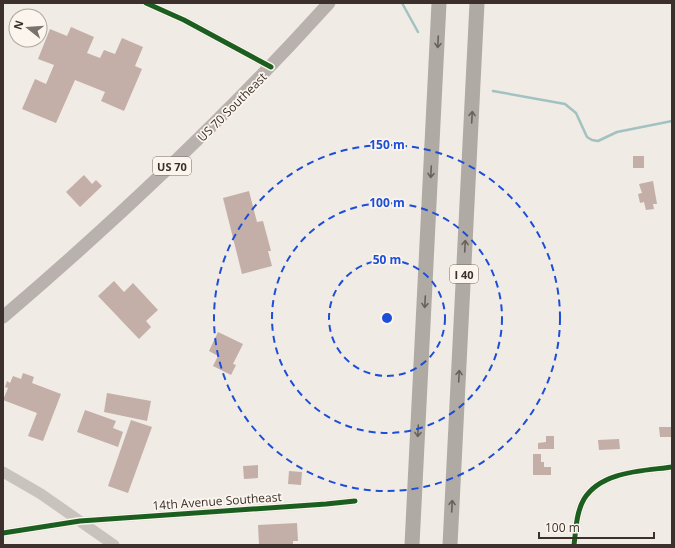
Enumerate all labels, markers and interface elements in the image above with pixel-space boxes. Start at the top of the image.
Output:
north arrow [8,8,48,48]
text: N [9,18,26,31]
one-way arrow [434,35,441,48]
street label: US 70 Southeast [194,69,270,145]
one-way arrow [468,111,475,124]
text: 150 m [369,136,405,153]
road number: US 70 [153,157,191,175]
one-way arrow [428,165,435,178]
text: 100 m [369,194,405,211]
one-way arrow [462,240,469,253]
text: 50 m [373,251,401,268]
road number: I 40 [450,265,478,283]
one-way arrow [421,295,428,308]
centre of rings [380,311,394,325]
one-way arrow [455,370,462,383]
one-way arrow [415,424,422,437]
street label: 14th Avenue Southeast [152,488,282,514]
one-way arrow [449,500,456,513]
scale bar [539,514,654,540]
text: 100 m [545,519,580,536]

